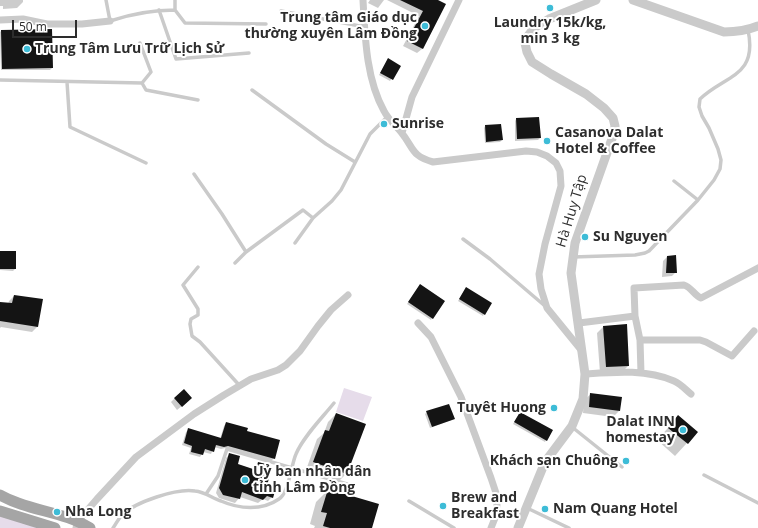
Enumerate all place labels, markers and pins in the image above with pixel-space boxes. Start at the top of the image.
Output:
marker: Laundry 15k/kg, min 3 kg [545,3,555,13]
place label: Trung tâm Giáo dục thường xuyên Lâm Đồng [245,10,417,42]
place label: Laundry 15k/kg, min 3 kg [494,15,606,48]
marker: Trung tâm Giáo dục thường xuyên Lâm Đồng [420,21,430,31]
place label: Trung Tâm Lưu Trữ Lịch Sử [35,41,224,57]
marker: Trung Tâm Lưu Trữ Lịch Sử [22,44,32,54]
place label: Sunrise [392,116,444,132]
marker: Sunrise [379,119,389,129]
place label: Casanova Dalat Hotel & Coffee [555,125,663,158]
marker: Casanova Dalat Hotel & Coffee [542,136,552,146]
place label: Su Nguyen [593,229,667,245]
marker: Su Nguyen [580,232,590,242]
place label: Tuyêt Huong [457,400,546,416]
marker: Tuyêt Huong [549,403,559,413]
place label: Dalat INN homestay [606,414,675,446]
marker: Dalat INN homestay [678,425,688,435]
place label: Khách sạn Chuông [490,453,618,469]
marker: Khách sạn Chuông [621,456,631,466]
place label: Uỷ ban nhân dân tỉnh Lâm Đồng [253,464,372,496]
marker: Uỷ ban nhân dân tỉnh Lâm Đồng [240,475,250,485]
place label: Brew and Breakfast [451,490,519,522]
marker: Brew and Breakfast [438,501,448,511]
place label: Nam Quang Hotel [553,501,678,517]
place label: Nha Long [65,504,131,520]
marker: Nam Quang Hotel [540,504,550,514]
marker: Nha Long [52,507,62,517]

